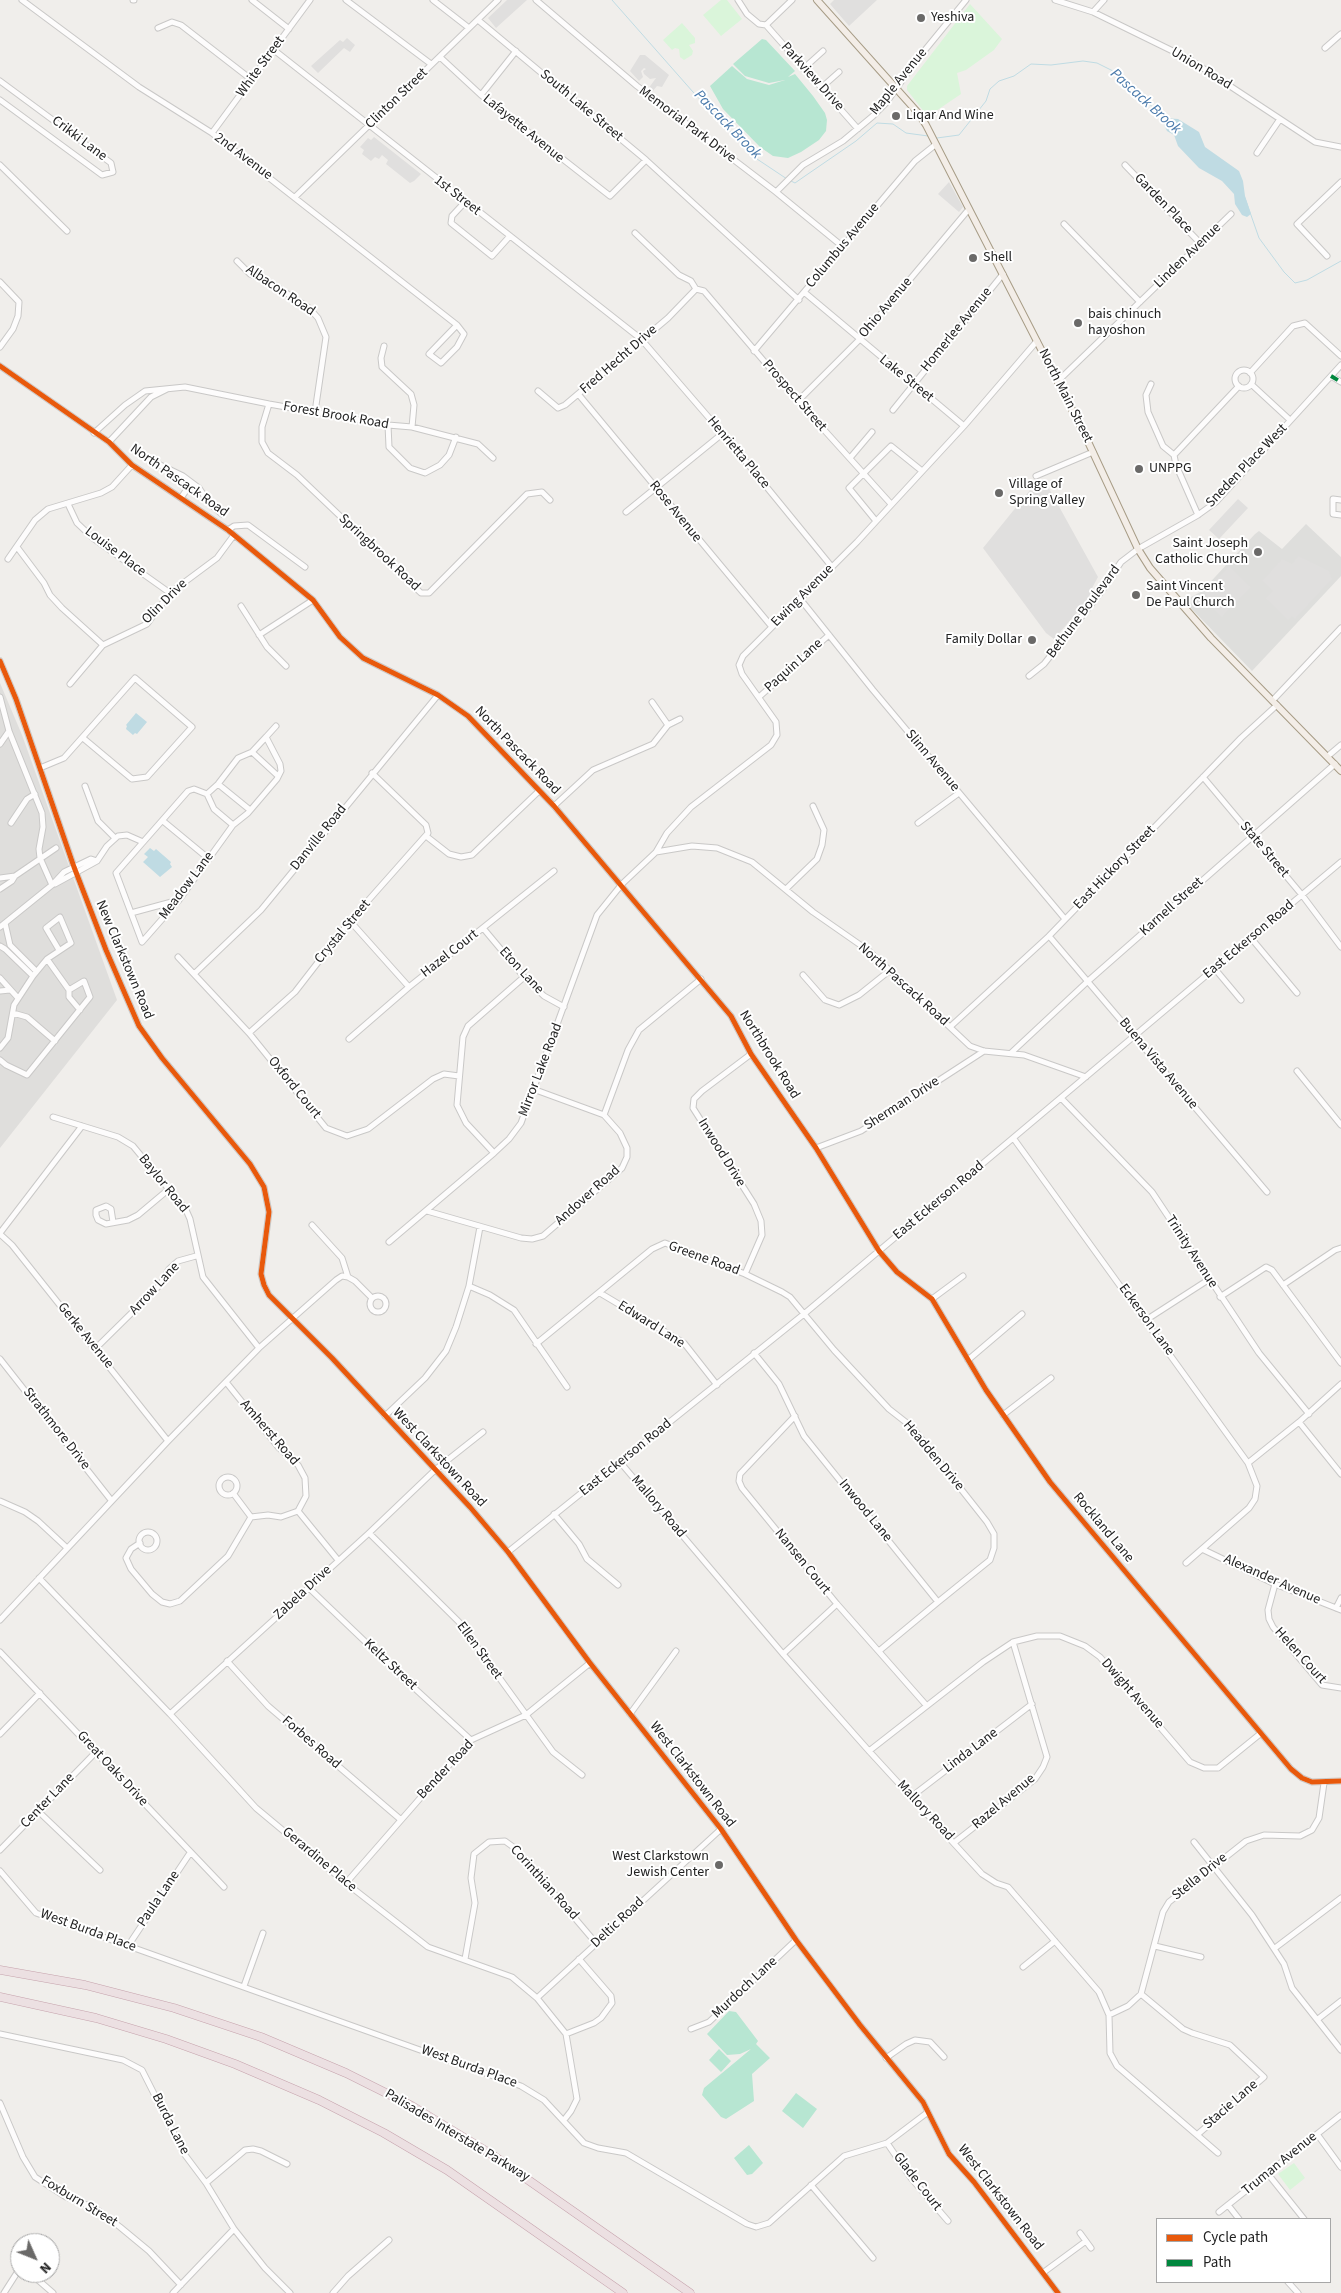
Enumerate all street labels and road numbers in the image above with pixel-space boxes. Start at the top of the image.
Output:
street label: White Street [233,33,289,101]
street label: Parkview Drive [777,39,847,115]
street label: Union Road [1167,44,1235,94]
street label: Maple Avenue [867,45,931,119]
street label: Clinton Street [362,65,432,133]
street label: South Lake Street [536,66,626,146]
street label: Memorial Park Drive [635,83,739,167]
street label: Lafayette Avenue [479,91,567,167]
street label: Crikki Lane [48,113,110,165]
street label: 2nd Avenue [211,130,275,184]
street label: Garden Place [1130,170,1196,238]
street label: 1st Street [430,172,484,220]
street label: Columbus Avenue [803,200,883,292]
street label: Linden Avenue [1151,220,1225,292]
street label: Albacon Road [242,262,318,320]
street label: Ohio Avenue [856,274,916,342]
street label: Homerlee Avenue [918,284,996,376]
street label: Fred Hecht Drive [577,322,661,398]
street label: North Main Street [1034,346,1096,446]
street label: Lake Street [875,352,937,406]
street label: Prospect Street [758,357,830,435]
street label: Forest Brook Road [282,398,390,434]
street label: Henrietta Place [703,413,773,493]
street label: Sneden Place West [1203,421,1291,511]
street label: North Pascack Road [127,441,231,521]
street label: Rose Avenue [645,478,705,546]
street label: Springbrook Road [335,511,423,595]
street label: Louise Place [81,523,149,581]
street label: Ewing Avenue [768,561,838,631]
street label: Bethune Boulevard [1044,562,1124,662]
street label: Olin Drive [139,576,191,628]
street label: Paquin Lane [762,636,826,696]
street label: North Pascack Road [471,703,563,799]
street label: Slinn Avenue [901,727,963,795]
street label: Danville Road [287,802,351,874]
street label: State Street [1236,819,1292,881]
street label: East Hickory Street [1071,822,1159,914]
street label: Meadow Lane [156,849,218,923]
street label: Karnell Street [1137,874,1207,940]
street label: Crystal Street [311,897,375,967]
street label: East Eckerson Road [1200,897,1298,983]
street label: New Clarkstown Road [91,898,157,1022]
street label: Hazel Court [418,926,482,982]
street label: North Pascack Road [854,940,952,1030]
street label: Eton Lane [495,944,547,998]
street label: Northbrook Road [735,1008,803,1102]
street label: Buena Vista Avenue [1115,1015,1201,1113]
street label: Mirror Lake Road [515,1021,567,1119]
street label: Oxford Court [264,1054,324,1122]
street label: Sherman Drive [861,1073,943,1135]
street label: Inwood Drive [693,1116,749,1190]
street label: Baylor Road [134,1151,192,1217]
street label: East Eckerson Road [890,1158,988,1244]
street label: Andover Road [552,1162,624,1230]
street label: Trinity Avenue [1161,1212,1221,1292]
street label: Greene Road [666,1238,742,1280]
street label: Arrow Lane [126,1259,184,1319]
street label: Eckerson Lane [1114,1281,1178,1359]
street label: Edward Lane [614,1298,688,1352]
street label: Gerke Avenue [53,1300,117,1372]
street label: Strathmore Drive [19,1385,93,1473]
street label: Amherst Road [236,1397,302,1469]
street label: West Clarkstown Road [389,1405,489,1511]
street label: East Eckerson Road [577,1416,675,1500]
street label: Headden Drive [899,1418,967,1494]
street label: Mallory Road [627,1472,689,1542]
street label: Inwood Lane [835,1476,895,1546]
street label: Rockland Lane [1069,1490,1137,1566]
street label: Nansen Court [770,1526,834,1598]
street label: Alexander Avenue [1221,1551,1323,1609]
street label: Zabela Drive [271,1562,335,1624]
street label: Ellen Street [453,1619,505,1683]
street label: Helen Court [1270,1624,1330,1688]
street label: Keltz Street [360,1636,420,1694]
street label: Dwight Avenue [1097,1655,1167,1733]
street label: Forbes Road [278,1713,344,1773]
street label: West Clarkstown Road [645,1719,739,1831]
street label: Linda Lane [940,1725,1002,1777]
street label: Great Oaks Drive [73,1728,151,1810]
street label: Bender Road [414,1737,478,1803]
street label: Center Lane [18,1770,78,1832]
street label: Razel Avenue [969,1771,1039,1833]
street label: Mallory Road [893,1777,957,1845]
street label: Gerardine Place [278,1824,360,1896]
street label: Corinthian Road [506,1842,582,1924]
street label: Stella Drive [1169,1850,1231,1904]
street label: Paula Lane [134,1868,184,1930]
street label: Deltic Road [588,1894,648,1952]
street label: West Burda Place [38,1906,138,1956]
street label: Murdoch Lane [709,1954,781,2022]
street label: West Burda Place [419,2042,519,2092]
street label: Stacie Lane [1200,2077,1262,2133]
street label: Palisades Interstate Parkway [381,2086,533,2186]
street label: Burda Lane [147,2090,193,2158]
street label: Truman Avenue [1239,2129,1321,2199]
street label: West Clarkstown Road [953,2142,1047,2254]
street label: Glade Court [889,2149,945,2215]
street label: Foxburn Street [38,2173,120,2231]

